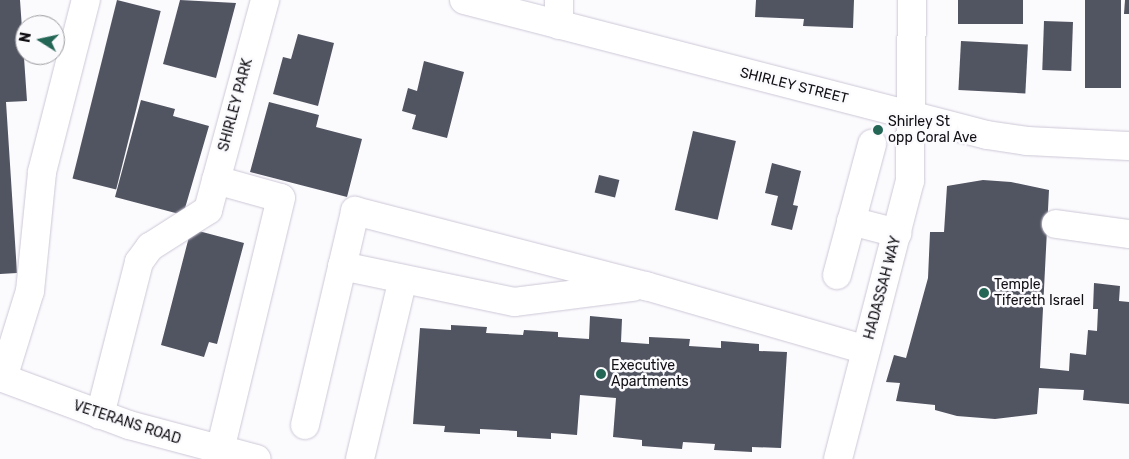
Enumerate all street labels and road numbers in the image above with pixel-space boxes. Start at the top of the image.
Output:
street label: SHIRLEY PARK [215,56,257,154]
street label: SHIRLEY STREET [738,64,850,108]
street label: HADASSAH WAY [861,234,905,342]
street label: VETERANS ROAD [71,398,183,448]

